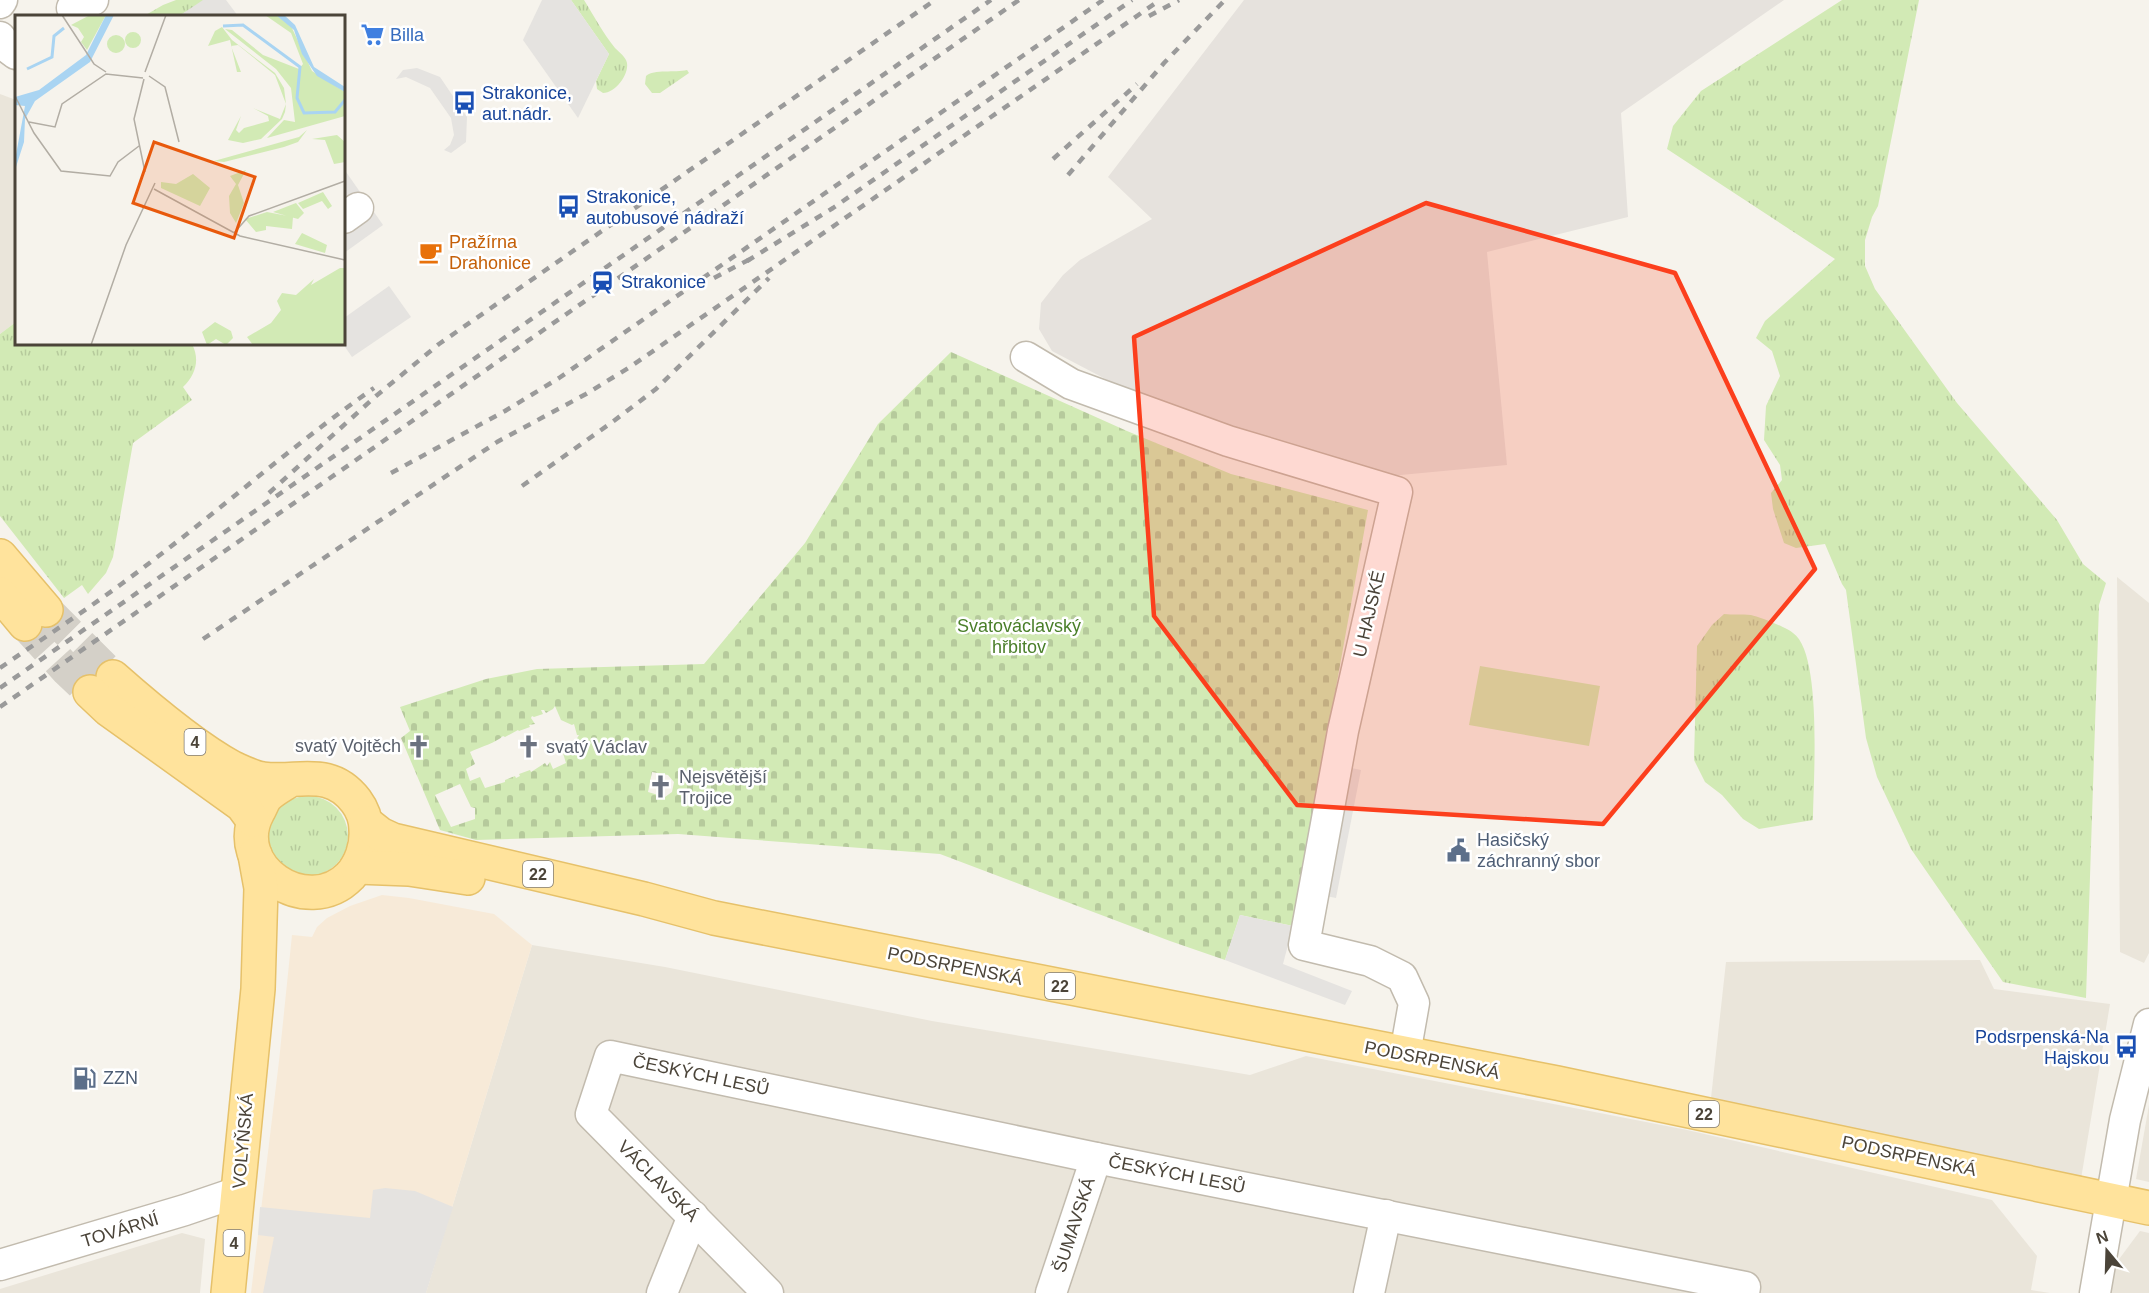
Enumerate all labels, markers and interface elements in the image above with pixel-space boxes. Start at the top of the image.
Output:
inset map [15,15,345,345]
supermarket icon: Billa [359,22,385,48]
place label: Billa [390,25,425,45]
place label: Strakonice, aut.nádr. [482,83,572,124]
bus stop icon: Strakonice, aut.nádr. [451,90,477,116]
place label: Strakonice, autobusové nádraží [586,187,744,228]
bus stop icon: Strakonice, autobusové nádraží [555,194,581,220]
place label: Pražírna Drahonice [449,232,531,273]
cafe icon: Pražírna Drahonice [418,239,444,265]
station icon: Strakonice [590,269,616,295]
place label: Strakonice [621,272,706,292]
street label: U HAJSKÉ [1349,569,1389,659]
park label: Svatováclavský hřbitov [957,616,1081,657]
road number: 4 [184,729,206,755]
church icon: svatý Vojtěch [406,733,432,759]
church icon: svatý Václav [515,734,541,760]
place label: svatý Vojtěch [295,736,401,756]
place label: svatý Václav [546,737,647,757]
place label: Nejsvětější Trojice [679,767,767,808]
church icon: Nejsvětější Trojice [648,774,674,800]
place label: Hasičský záchranný sbor [1477,830,1600,871]
public building icon: Hasičský záchranný sbor [1446,837,1472,863]
road number: 22 [523,861,553,887]
street label: PODSRPENSKÁ [886,943,1024,989]
road number: 22 [1045,973,1075,999]
place label: Podsrpenská-Na Hajskou [1975,1027,2110,1068]
bus stop icon: Podsrpenská-Na Hajskou [2114,1034,2140,1060]
street label: PODSRPENSKÁ [1363,1037,1501,1083]
street label: ČESKÝCH LESŮ [631,1050,771,1099]
fuel station icon: ZZN [72,1065,98,1091]
place label: ZZN [103,1068,138,1088]
street label: VOLYŇSKÁ [229,1092,257,1190]
road number: 22 [1689,1101,1719,1127]
street label: PODSRPENSKÁ [1840,1132,1978,1180]
street label: VÁCLAVSKÁ [614,1137,702,1225]
street label: ČESKÝCH LESŮ [1107,1150,1247,1197]
street label: ŠUMAVSKÁ [1048,1175,1099,1275]
street label: TOVÁRNÍ [79,1209,161,1251]
north arrow [2077,1221,2137,1281]
text: N [2094,1227,2111,1247]
road number: 4 [224,1230,244,1256]

